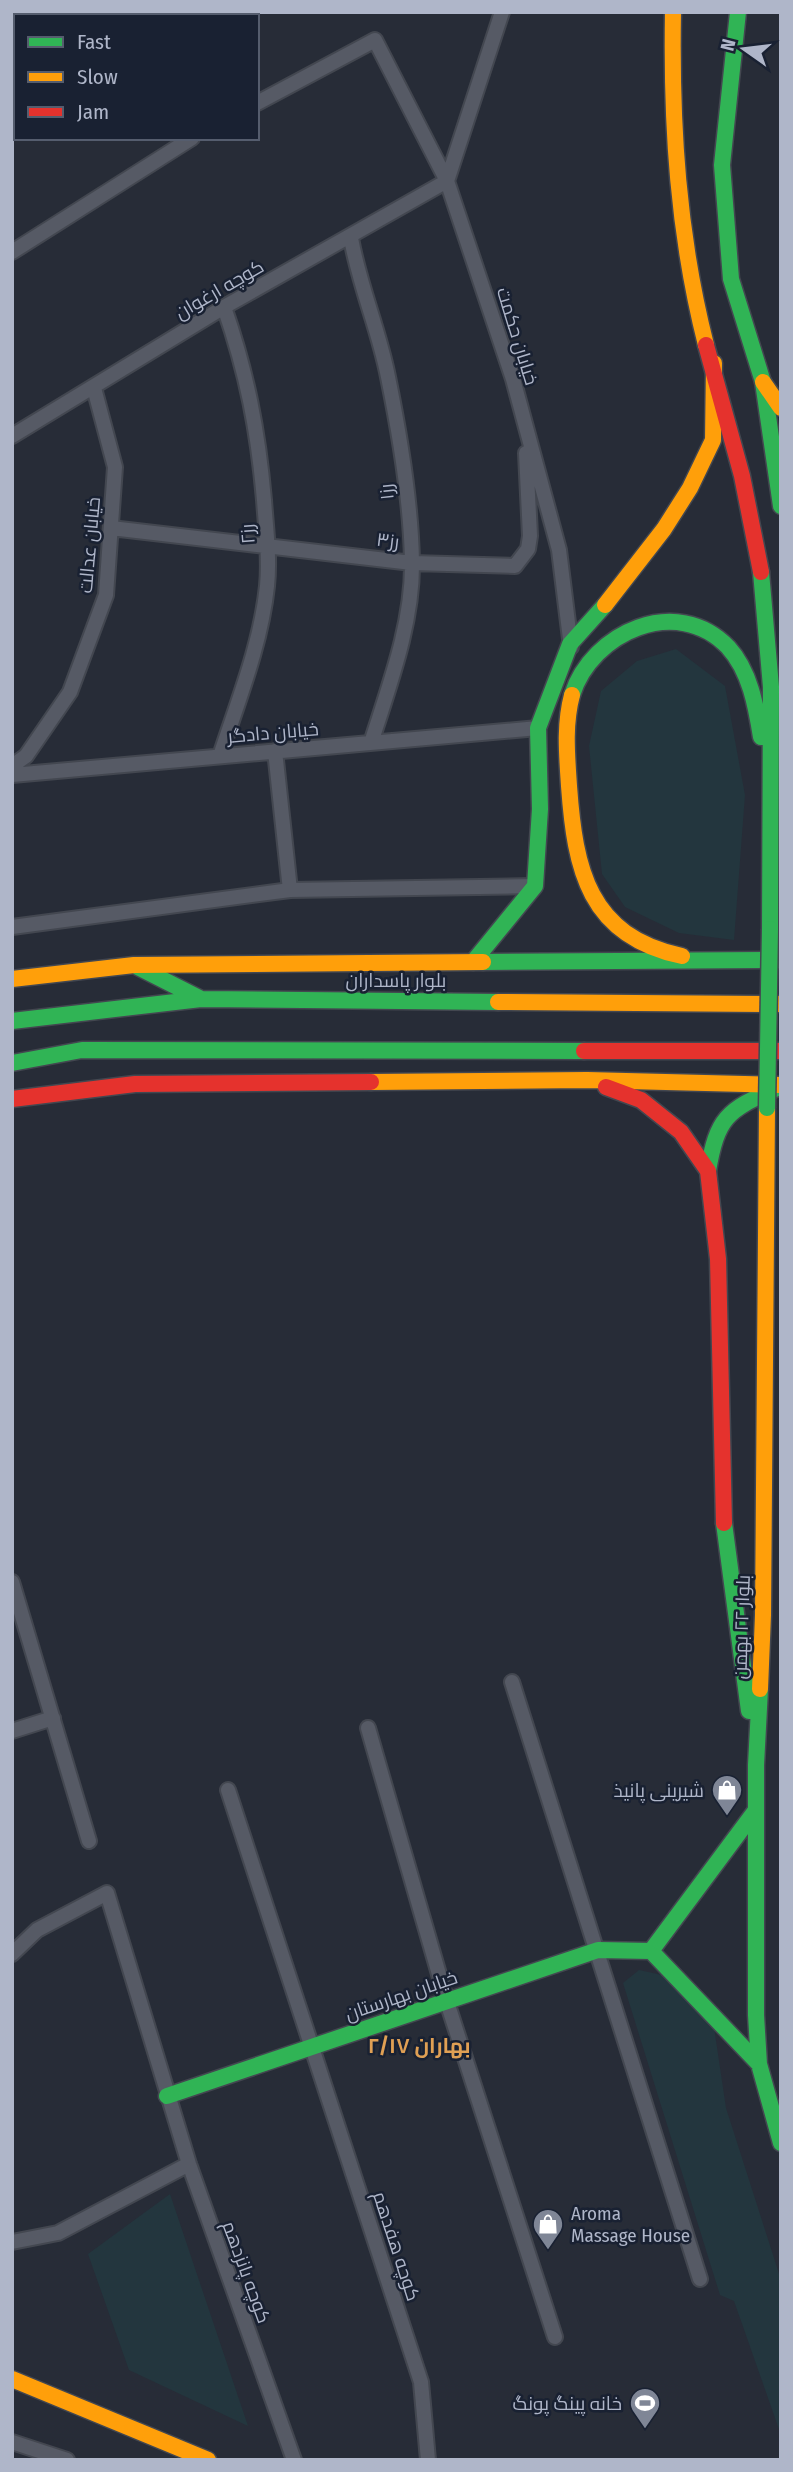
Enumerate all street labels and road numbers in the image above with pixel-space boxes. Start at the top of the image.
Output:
street label: کوچه ارغوان [171,255,268,325]
street label: خیابان حکمت [492,285,543,388]
street label: رز۱ [374,483,399,501]
street label: خیابان عدالت [74,496,105,594]
street label: رز۲ [235,523,260,545]
street label: رز۳ [375,528,401,553]
street label: خیابان دادگر [225,717,320,748]
street label: بلوار پاسداران [346,969,446,993]
street label: بلوار ۲۲ بهمن [728,1574,755,1680]
street label: خیابان بهارستان [342,1966,460,2025]
street label: کوچه هفدهم [366,2188,425,2305]
street label: کوچه پانزدهم [216,2218,276,2327]

